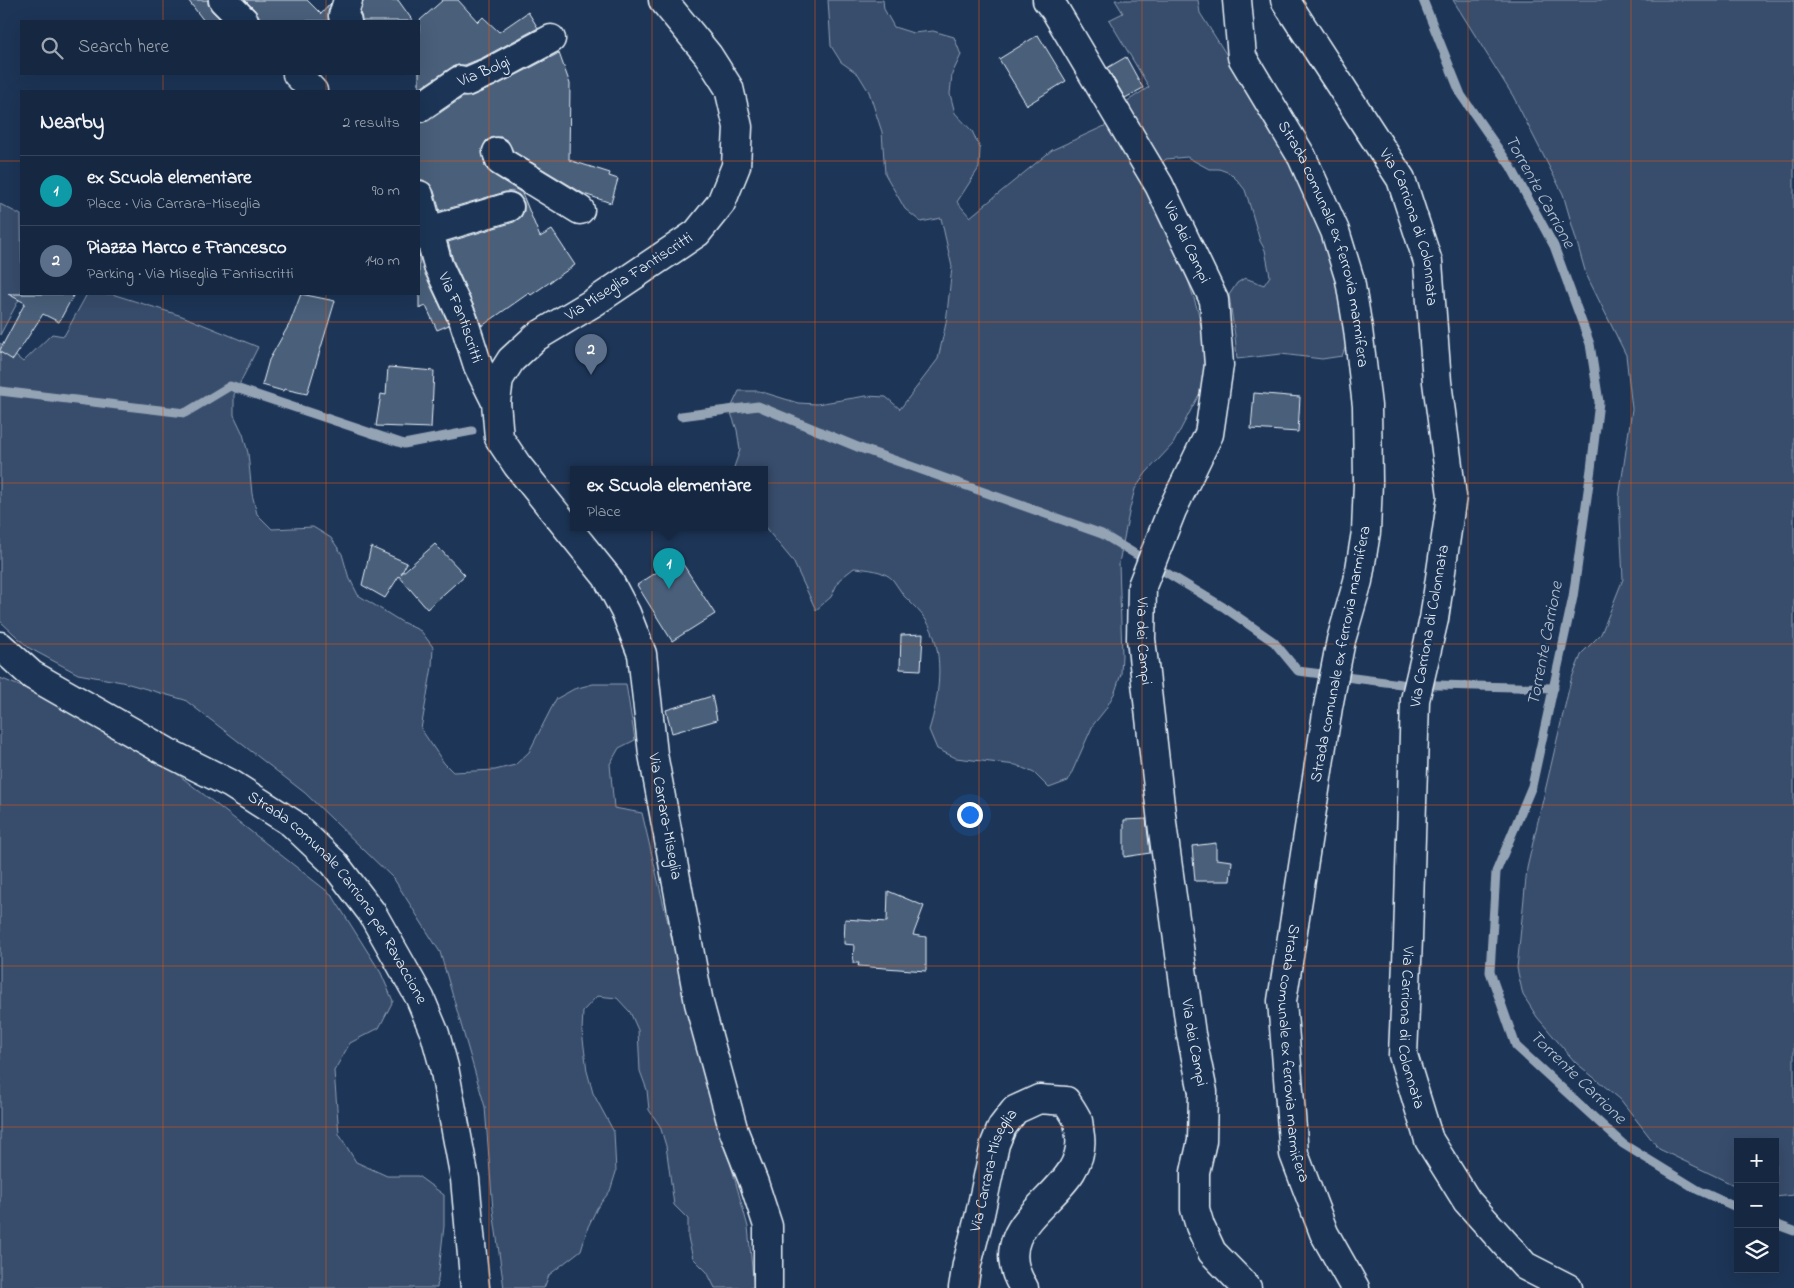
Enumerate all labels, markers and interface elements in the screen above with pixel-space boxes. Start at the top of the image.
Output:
search box [20,20,420,75]
icon: search [38,34,66,62]
text: Search here [78,34,169,61]
street label: Via Bolgi [453,50,514,94]
text: Nearby [40,108,104,138]
text: 2 results [342,111,400,135]
street label: Strada comunale ex ferrovia marmifera [1271,116,1374,369]
water label: Torrente Carrione [1497,131,1581,254]
street label: Via Carriona di Colonnata [1372,143,1443,307]
text: ex Scuola elementare [87,165,252,192]
text: 1 [53,179,59,203]
text: 90 m [372,179,400,203]
text: Place · Via Carrara-Miseglia [87,192,260,216]
street label: Via dei Campi [1156,196,1216,288]
street label: Via Miseglia Fantiscritti [559,226,698,328]
text: Piazza Marco e Francesco [87,235,287,262]
text: 2 [52,249,60,273]
text: 140 m [365,249,400,273]
text: Parking · Via Miseglia Fantiscritti [87,262,294,286]
street label: Via Fantiscritti [431,268,488,366]
pin: 2 [575,334,607,375]
popup [570,466,768,531]
text: ex Scuola elementare [587,473,751,500]
text: Place [587,500,621,524]
street label: Strada comunale ex ferrovia marmifera [1304,524,1378,784]
street label: Via Carriona di Colonnata [1404,543,1456,710]
pin: 1 [653,548,685,589]
water label: Torrente Carrione [1521,579,1571,708]
street label: Via dei Campi [1129,596,1158,686]
street label: Via Carrara-Miseglia [641,750,688,882]
street label: Strada comunale Carriona per Ravaccione [242,785,434,1009]
your location [957,802,983,828]
street label: Strada comunale ex ferrovia marmifera [1270,922,1316,1186]
street label: Via Carriona di Colonnata [1391,944,1431,1112]
street label: Via dei Campi [1174,996,1214,1088]
water label: Torrente Carrione [1523,1025,1632,1132]
street label: Via Carrara-Miseglia [964,1104,1024,1236]
map controls [1734,1138,1779,1273]
button: + [1734,1138,1779,1183]
button: − [1734,1183,1779,1228]
button: layers [1734,1228,1779,1273]

